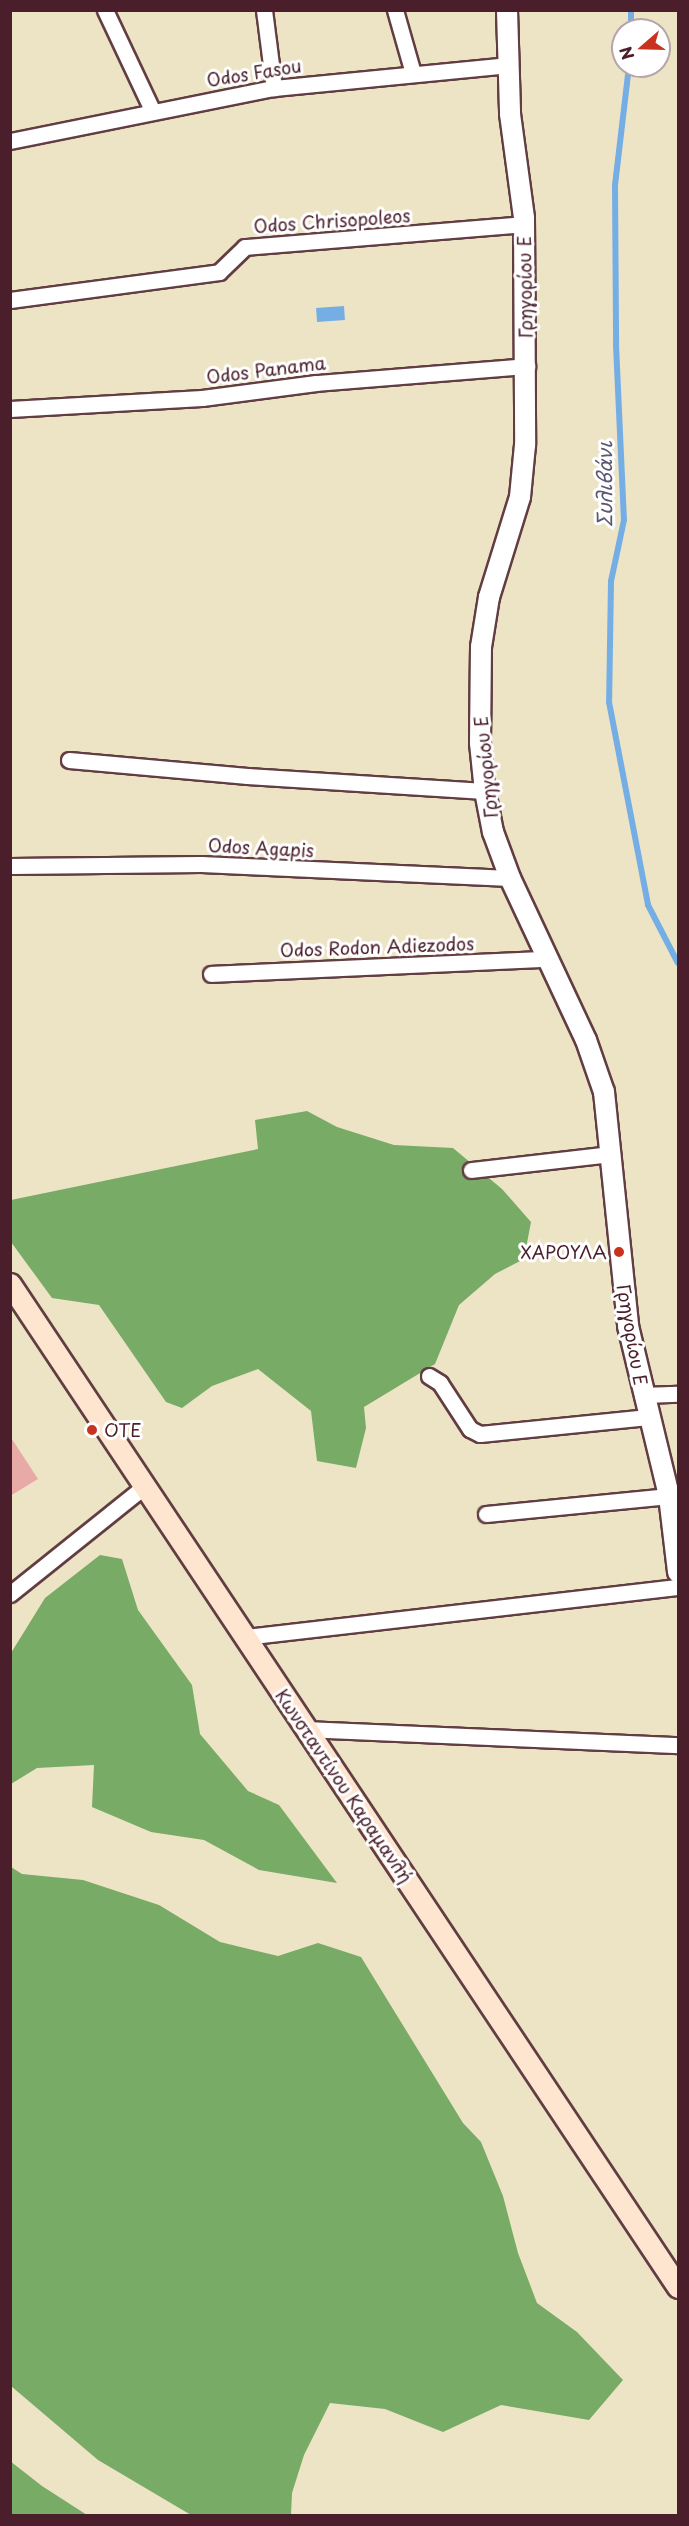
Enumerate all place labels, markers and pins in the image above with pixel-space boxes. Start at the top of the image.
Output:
place label: ΧΑΡΟΥΛΑ [520,1241,607,1263]
marker: ΧΑΡΟΥΛΑ [612,1245,626,1259]
place label: ΟΤΕ [104,1419,142,1441]
marker: ΟΤΕ [85,1423,99,1437]

